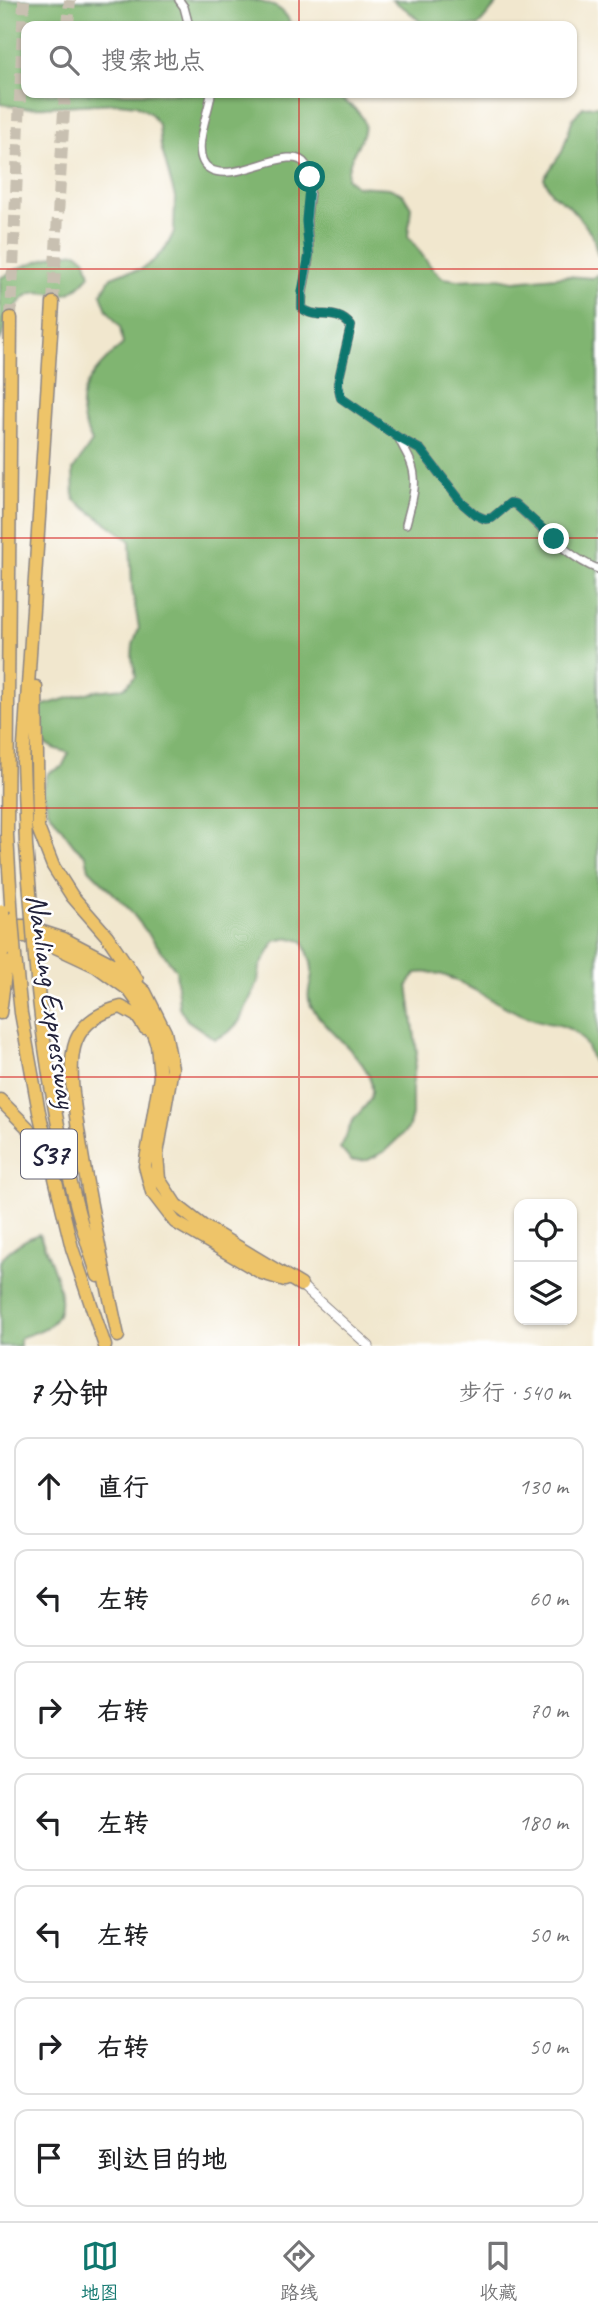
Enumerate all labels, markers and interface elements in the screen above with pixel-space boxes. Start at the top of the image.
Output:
search box [21,21,577,98]
icon: search [45,41,83,79]
text: 搜索地点 [101,44,205,77]
route start [294,161,325,192]
route end [538,523,569,554]
street label: Nanliang Expressway [18,892,86,1112]
road number: S37 [21,1130,77,1178]
map controls [514,1199,577,1325]
button: locate [514,1199,577,1262]
button: layers [514,1262,577,1325]
text: 7 分钟 [28,1374,109,1412]
text: 步行 · 540 m [459,1378,570,1407]
icon: ahead [30,1467,68,1505]
text: 直行 [97,1471,149,1504]
text: 130 m [519,1472,568,1501]
icon: left [30,1579,68,1617]
text: 左转 [97,1583,149,1616]
text: 60 m [529,1584,568,1613]
icon: right [30,1691,68,1729]
text: 右转 [97,1695,149,1728]
text: 70 m [529,1696,568,1725]
icon: left [30,1803,68,1841]
text: 左转 [97,1807,149,1840]
text: 180 m [519,1808,568,1837]
icon: left [30,1915,68,1953]
text: 左转 [97,1919,149,1952]
text: 50 m [529,1920,568,1949]
icon: right [30,2027,68,2065]
text: 右转 [97,2031,149,2064]
text: 50 m [529,2032,568,2061]
icon: arrive [30,2139,68,2177]
text: 到达目的地 [97,2143,227,2176]
tab: 地图 [81,2237,119,2305]
tab: 路线 [280,2237,318,2305]
tab: 收藏 [479,2237,517,2305]

